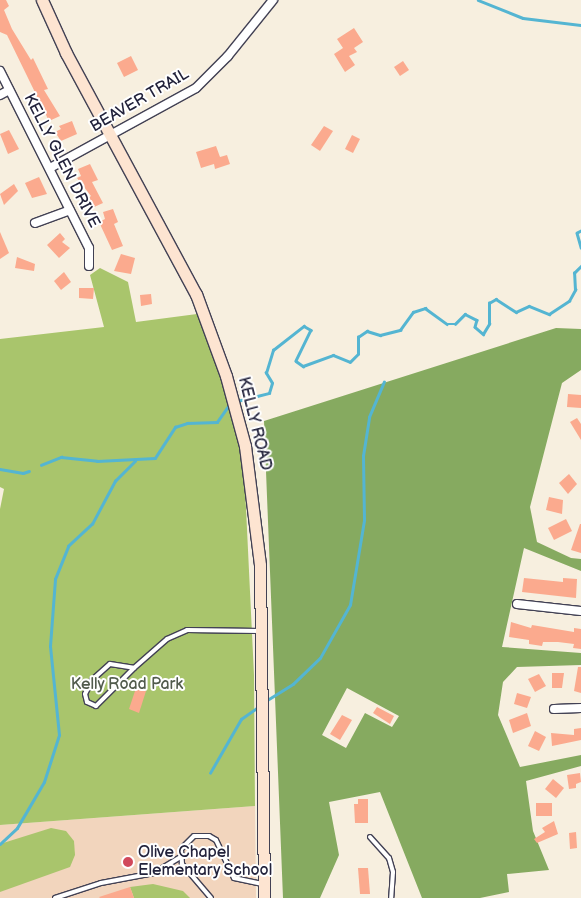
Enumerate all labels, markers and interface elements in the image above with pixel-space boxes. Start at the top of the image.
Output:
street label: BEAVER TRAIL [87,65,193,137]
street label: KELLY GLEN DRIVE [19,91,103,231]
street label: KELLY ROAD [233,375,275,473]
park label: Kelly Road Park [70,675,184,695]
place label: Olive Chapel Elementary School [138,843,274,881]
marker: Olive Chapel Elementary School [122,856,134,868]

